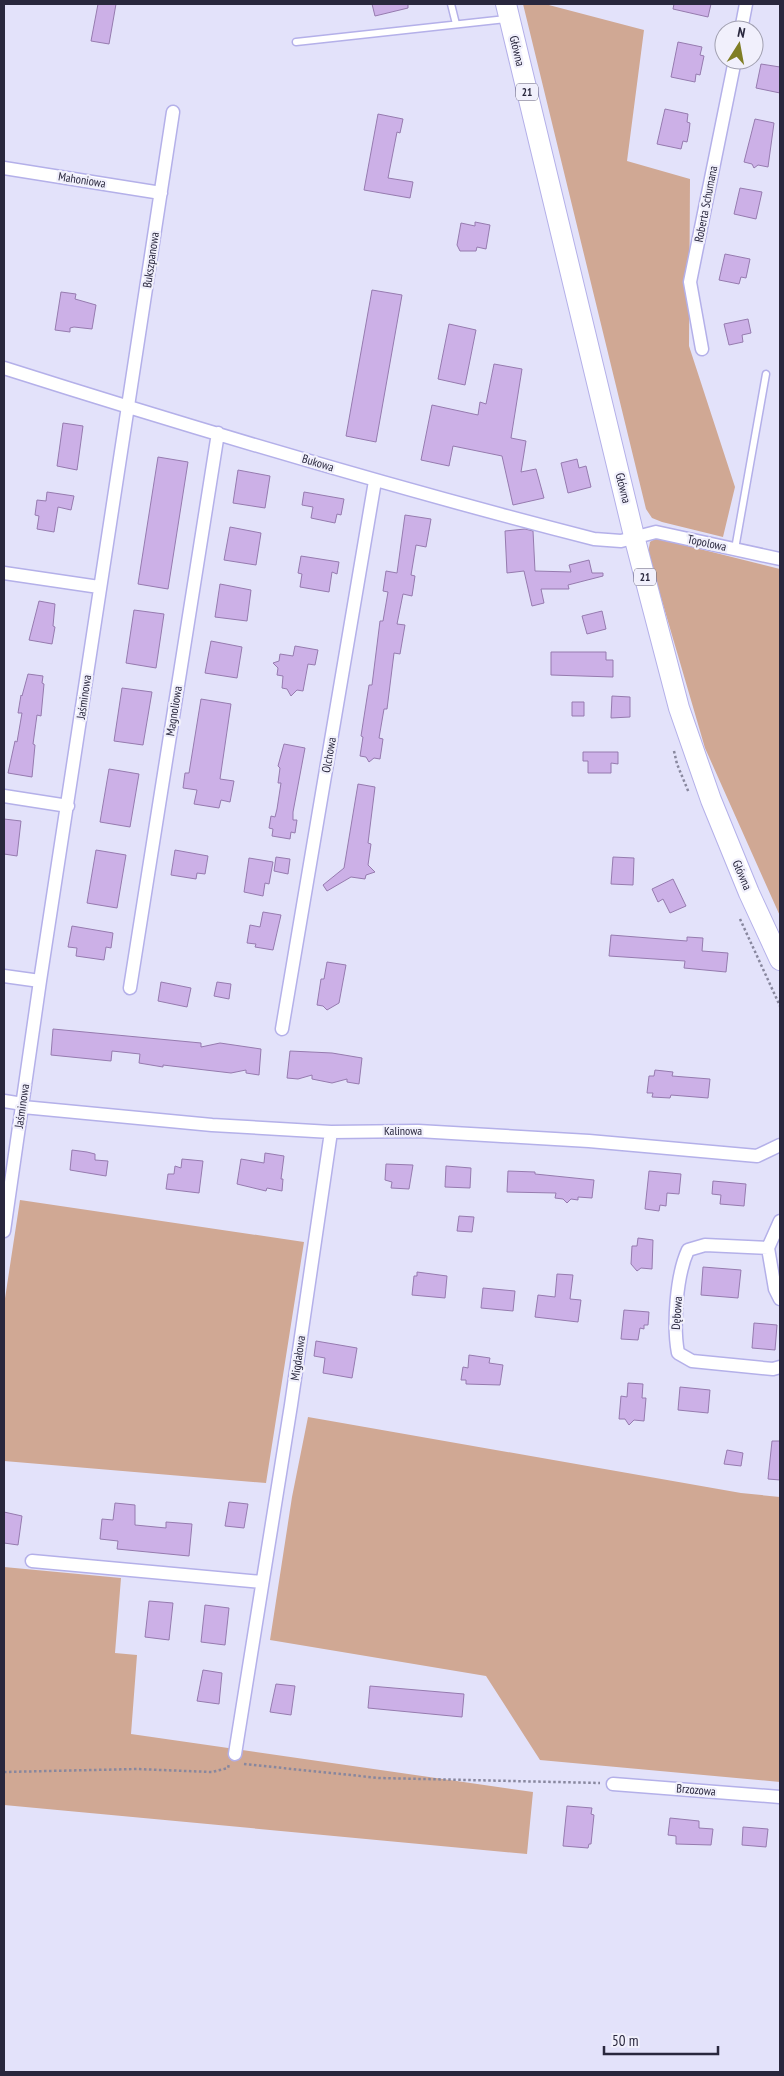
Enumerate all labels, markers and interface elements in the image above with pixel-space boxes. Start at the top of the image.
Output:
north arrow [714,20,764,70]
text: N [736,23,747,42]
street label: Główna [507,34,528,68]
road number: 21 [516,84,538,100]
street label: Roberta Schumana [691,164,720,243]
street label: Mahoniowa [57,168,107,191]
street label: Bukszpanowa [139,231,162,289]
street label: Bukowa [300,451,336,474]
street label: Główna [612,471,635,505]
street label: Topolowa [686,531,728,554]
road number: 21 [634,568,656,586]
street label: Jaśminowa [73,674,94,721]
street label: Magnoliowa [162,685,185,737]
street label: Olchowa [318,736,339,774]
street label: Główna [730,858,755,892]
street label: Jaśminowa [11,1083,32,1130]
street label: Kalinowa [384,1123,422,1138]
street label: Dębowa [668,1296,685,1330]
street label: Migdałowa [287,1334,308,1381]
street label: Brzozowa [676,1780,716,1799]
scale bar [604,2024,718,2056]
text: 50 m [612,2031,638,2050]

